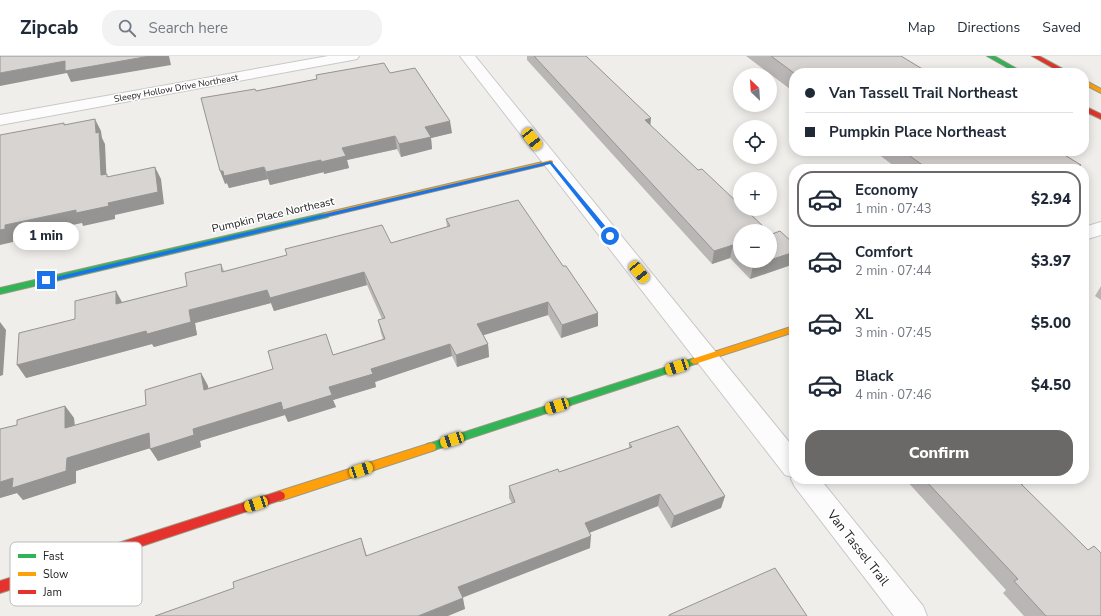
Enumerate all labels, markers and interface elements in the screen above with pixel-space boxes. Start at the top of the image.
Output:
search box [102,10,382,46]
text: Zipcab [20,15,78,41]
icon: search [116,17,138,39]
text: Search here [148,18,228,38]
text: Map [908,18,935,37]
text: Directions [957,18,1020,37]
text: Saved [1042,18,1081,37]
north arrow [733,68,777,112]
map controls [733,68,777,268]
street label: Sleepy Hollow Drive Northeast [113,71,240,105]
text: Van Tassell Trail Northeast [829,83,1017,103]
button: locate [733,120,777,164]
text: Pumpkin Place Northeast [829,122,1006,142]
car [520,126,544,152]
button: + [733,172,777,216]
text: Economy [855,180,918,200]
icon: car [807,181,843,217]
text: $2.94 [1031,189,1071,209]
street label: Pumpkin Place Northeast [210,194,336,236]
text: 1 min · 07:43 [855,200,931,218]
callout: 1 min [13,222,79,250]
button: − [733,224,777,268]
text: 1 min [29,227,63,245]
route start [601,227,619,245]
text: Comfort [855,242,912,262]
icon: car [807,243,843,279]
text: $3.97 [1031,251,1071,271]
car [627,259,651,285]
text: 2 min · 07:44 [855,262,931,280]
route end [37,271,55,289]
text: XL [855,304,874,324]
icon: car [807,305,843,341]
text: $5.00 [1031,313,1071,333]
text: 3 min · 07:45 [855,324,931,342]
car [664,358,690,376]
text: Black [855,366,893,386]
icon: car [807,367,843,403]
text: $4.50 [1031,375,1071,395]
text: 4 min · 07:46 [855,386,931,404]
car [544,397,570,415]
button: Confirm [805,430,1073,476]
car [439,431,465,449]
car [348,461,374,479]
car [243,495,269,513]
street label: Van Tassel Trail [822,506,893,590]
legend [10,542,142,606]
text: Fast [43,549,64,564]
text: Slow [43,567,68,582]
text: Jam [42,585,62,600]

